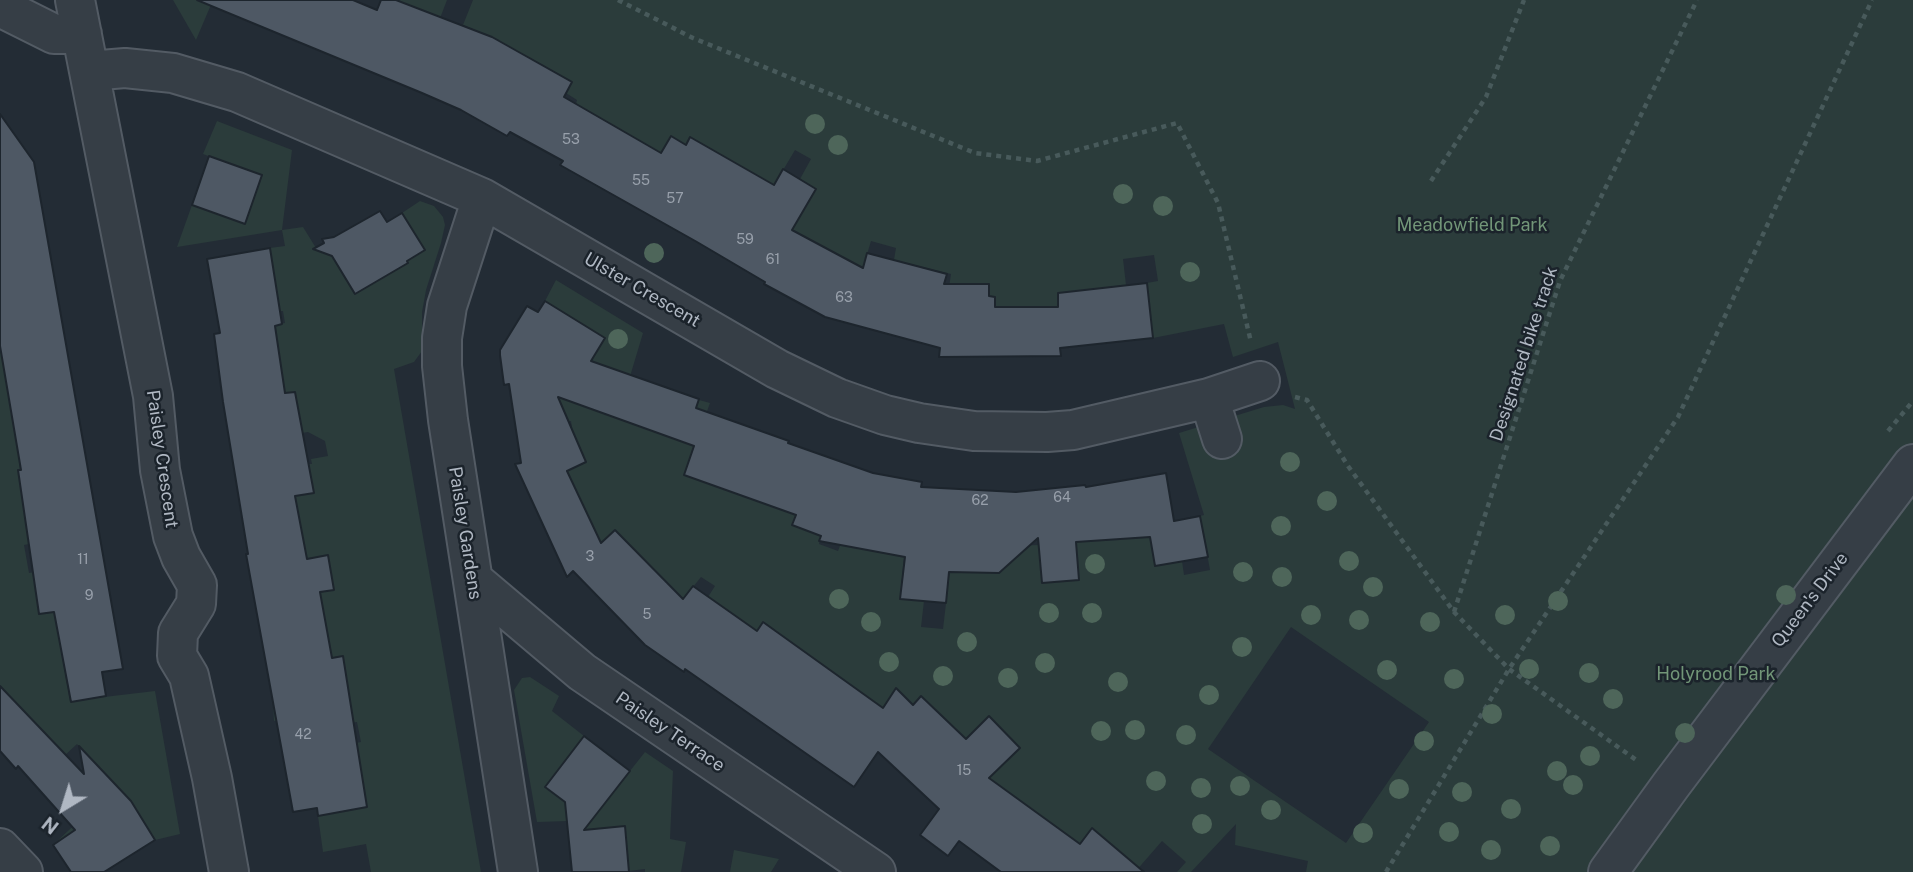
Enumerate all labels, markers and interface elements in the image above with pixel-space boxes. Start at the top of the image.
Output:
house number: 53 [562,132,580,148]
house number: 55 [632,173,650,189]
house number: 57 [666,191,684,207]
park label: Meadowfield Park [1397,214,1547,236]
house number: 59 [736,232,754,248]
street label: Ulster Crescent [580,248,704,332]
house number: 61 [766,252,780,268]
street label: Designated bike track [1486,264,1562,444]
house number: 63 [835,290,853,306]
street label: Paisley Crescent [142,389,182,529]
street label: Paisley Gardens [444,465,486,601]
house number: 64 [1053,490,1071,506]
house number: 62 [971,493,989,509]
street label: Queen's Drive [1767,548,1853,652]
house number: 3 [586,549,594,565]
house number: 11 [77,552,89,568]
house number: 9 [85,588,93,604]
house number: 5 [643,607,651,623]
park label: Holyrood Park [1656,663,1776,685]
street label: Paisley Terrace [611,687,729,777]
house number: 42 [294,727,312,743]
house number: 15 [957,763,971,779]
north arrow [28,774,98,844]
text: N [37,812,63,839]

